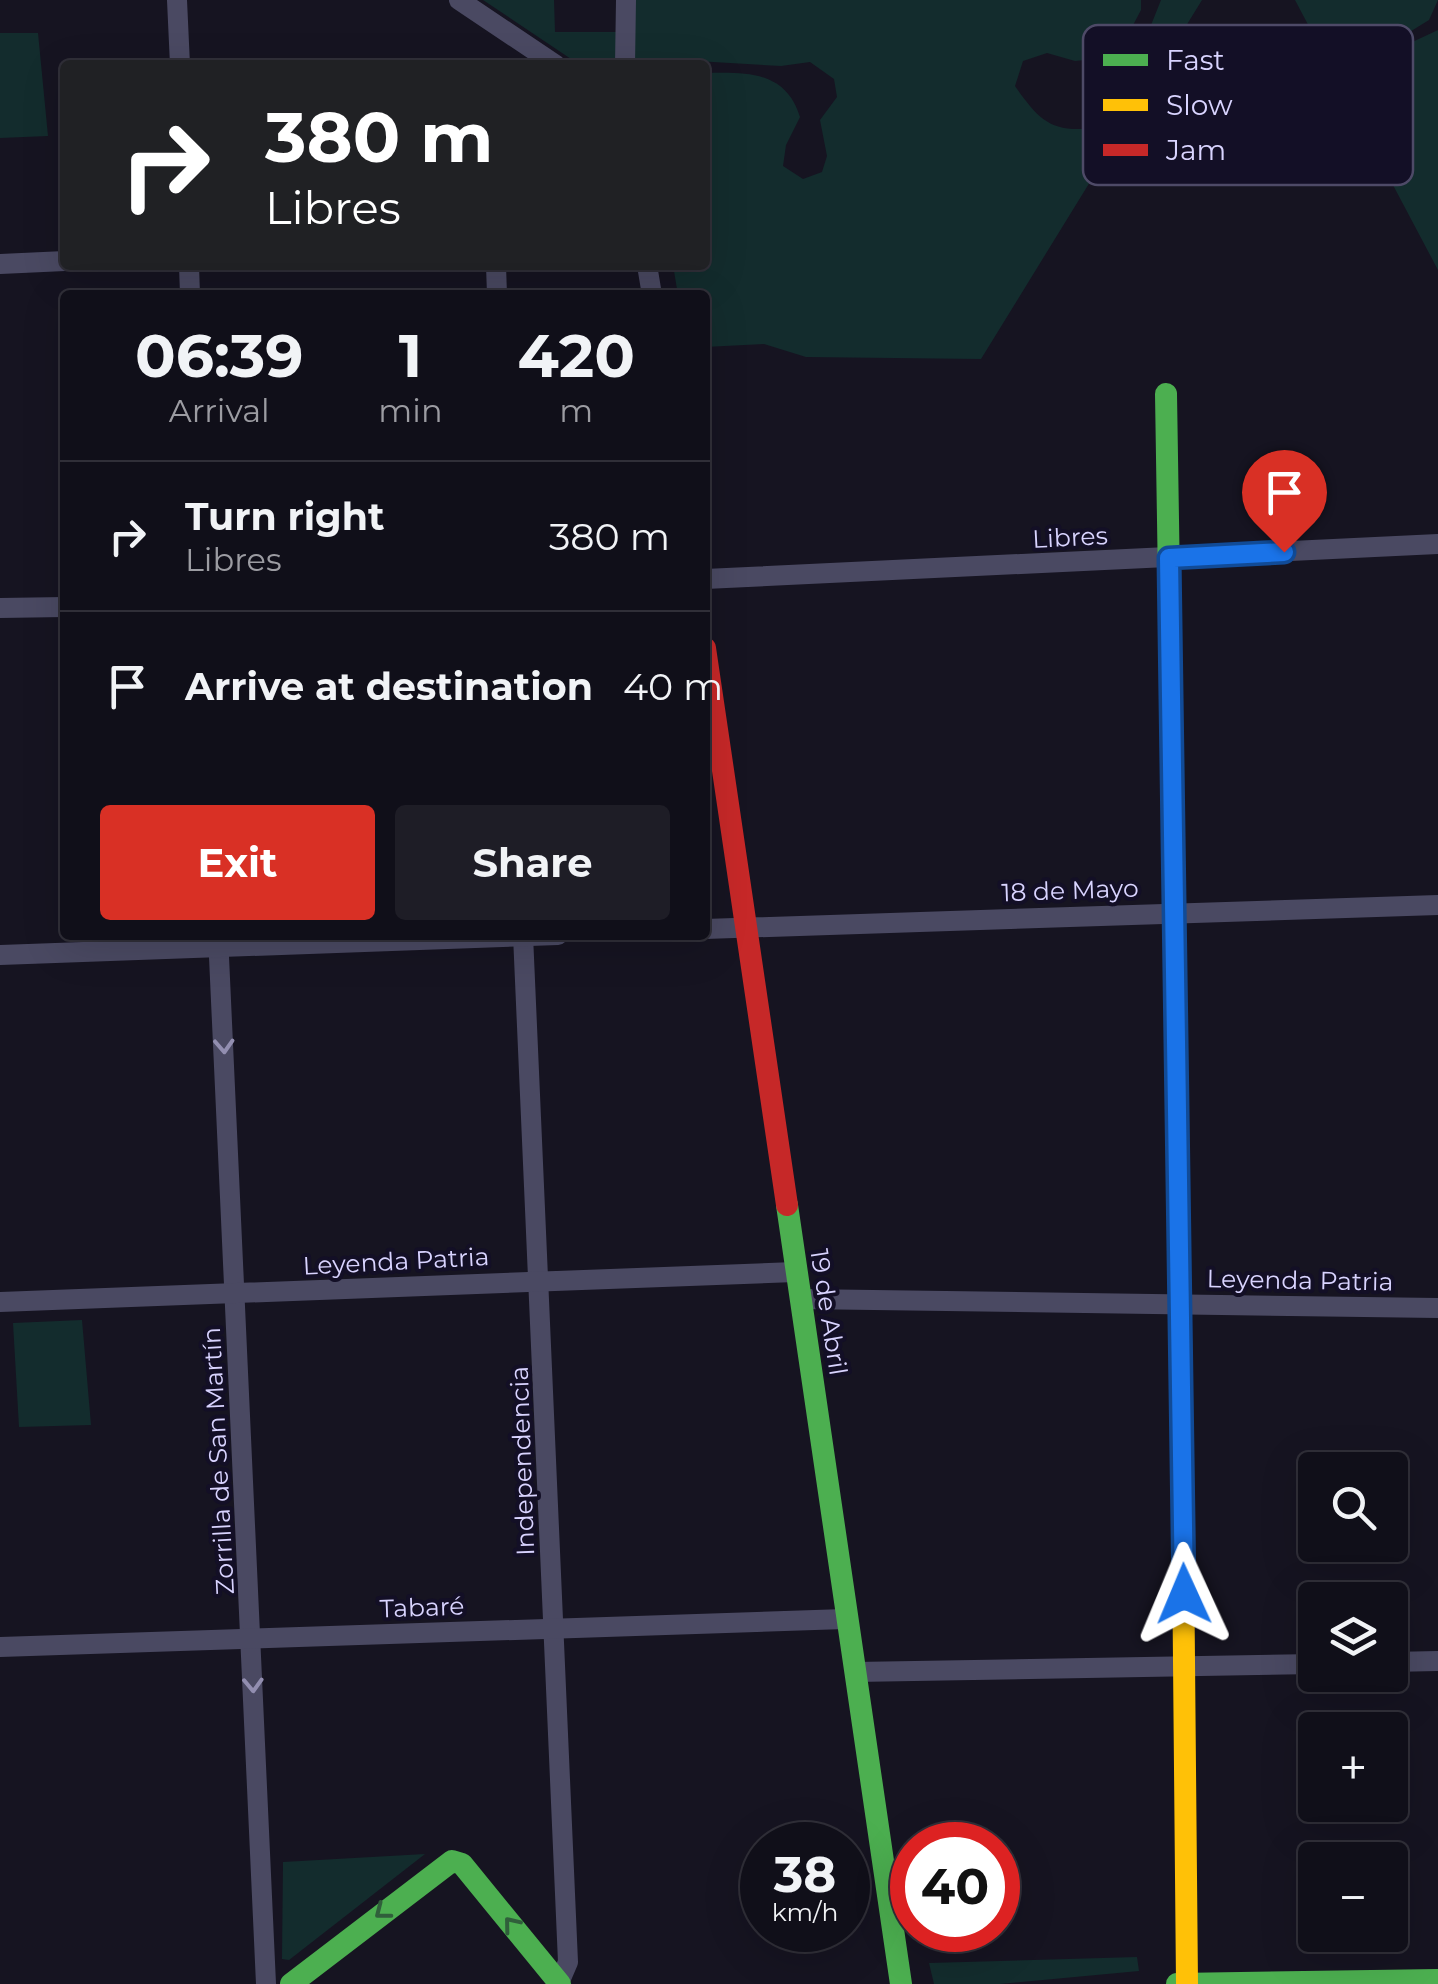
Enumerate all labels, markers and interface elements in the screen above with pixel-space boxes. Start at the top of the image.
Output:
legend [1083,25,1413,185]
text: Fast [1166,43,1225,77]
text: Slow [1166,88,1233,122]
text: 380 m [265,94,493,180]
icon: right [100,100,230,230]
text: Jam [1165,133,1226,167]
text: Libres [265,180,401,235]
text: 06:39 [135,319,303,392]
text: 1 [399,319,422,392]
text: 420 [518,319,635,392]
text: Arrival [169,391,270,430]
text: min [378,391,443,430]
text: m [559,391,593,430]
pin [1242,450,1327,553]
icon: arrive [1257,465,1312,520]
text: Turn right [185,493,384,540]
icon: right [100,509,155,564]
text: 380 m [549,513,670,560]
street label: Libres [1032,520,1108,554]
text: Libres [185,540,282,579]
icon: arrive [100,659,155,714]
text: Arrive at destination [185,663,593,710]
text: 40 m [623,663,723,710]
button: Exit [100,805,375,920]
button: Share [395,805,670,920]
street label: 18 de Mayo [1001,873,1139,907]
one-way arrow [213,1038,234,1054]
street label: Leyenda Patria [302,1241,490,1281]
street label: 19 de Abril [804,1247,854,1377]
street label: Leyenda Patria [1206,1263,1394,1297]
street label: Zorrilla de San Martín [196,1327,240,1595]
street label: Independencia [504,1366,540,1556]
map controls [1298,1452,1408,1952]
button: search [1298,1452,1408,1562]
position arrow [1132,1542,1236,1646]
button: layers [1298,1582,1408,1692]
street label: Tabaré [379,1591,465,1623]
one-way arrow [242,1678,263,1694]
button: + [1298,1712,1408,1822]
speed limit sign: 40 [890,1822,1020,1952]
button: − [1298,1842,1408,1952]
text: 38 [774,1844,836,1905]
text: km/h [772,1897,838,1927]
one-way arrow [375,1900,393,1918]
one-way arrow [505,1917,523,1935]

